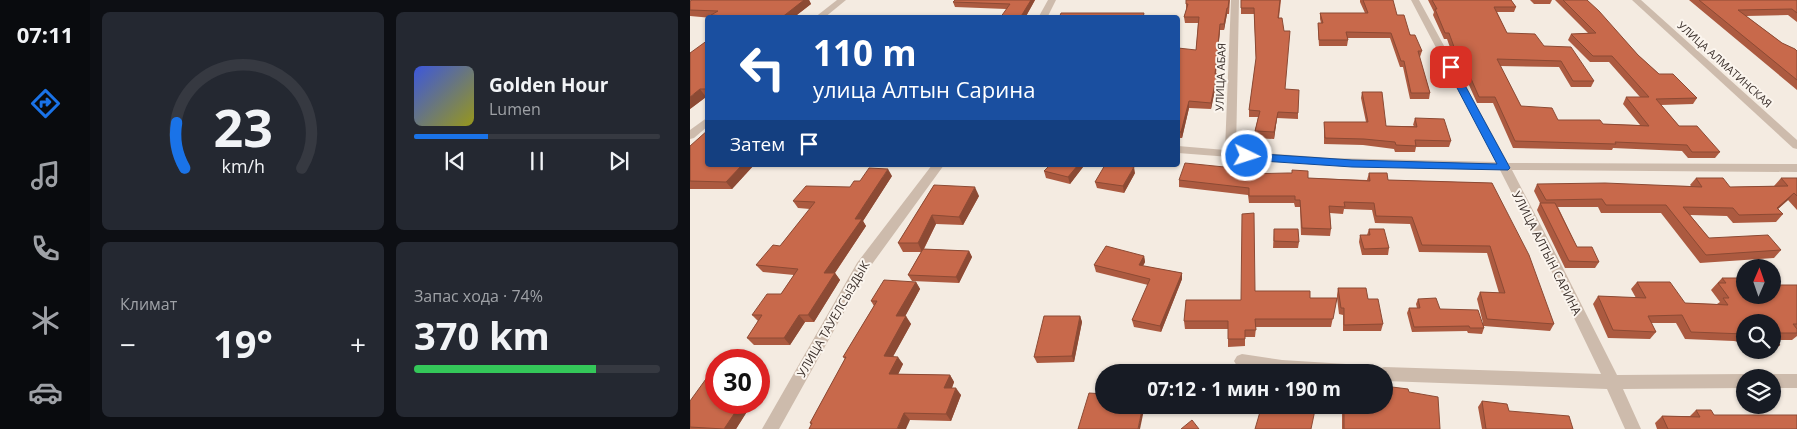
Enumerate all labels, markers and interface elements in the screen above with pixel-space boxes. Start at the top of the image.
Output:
street label: УЛИЦА АЛМАТИНСКАЯ [1674,17,1776,111]
text: 07:11 [17,19,73,49]
text: 110 m [813,29,917,76]
icon: left [730,35,795,100]
street label: УЛИЦА АБАЯ [1211,43,1229,111]
pin [1430,46,1472,88]
icon: arrive [1437,53,1465,81]
text: Golden Hour [489,72,608,98]
text: улица Алтын Сарина [813,74,1035,104]
icon: directions [28,86,63,121]
text: 23 [213,91,273,162]
text: Lumen [489,98,541,120]
position arrow [1220,129,1272,181]
icon: arrive [795,130,823,158]
text: Затем [730,131,785,157]
icon: previous [441,147,469,175]
icon: pause [523,147,551,175]
icon: next [605,147,633,175]
text: km/h [221,154,265,178]
icon: music [28,158,63,193]
street label: УЛИЦА АЛТЫН САРИНА [1508,188,1586,318]
icon: phone [28,231,63,266]
street label: УЛИЦА ТАУЕЛСЫЗДЫК [793,257,874,380]
north arrow [1736,259,1781,304]
map controls [1736,259,1781,414]
text: Запас хода · 74% [414,285,543,307]
text: Климат [120,293,177,315]
icon: climate [28,303,63,338]
text: 370 km [414,309,550,361]
button: search [1736,314,1781,359]
text: 19° [213,317,273,369]
text: − [120,325,136,363]
text: + [350,325,366,363]
speed limit sign: 30 [705,349,770,414]
button: layers [1736,369,1781,414]
icon: car [28,375,63,410]
text: 07:12 · 1 мин · 190 m [1147,376,1341,402]

